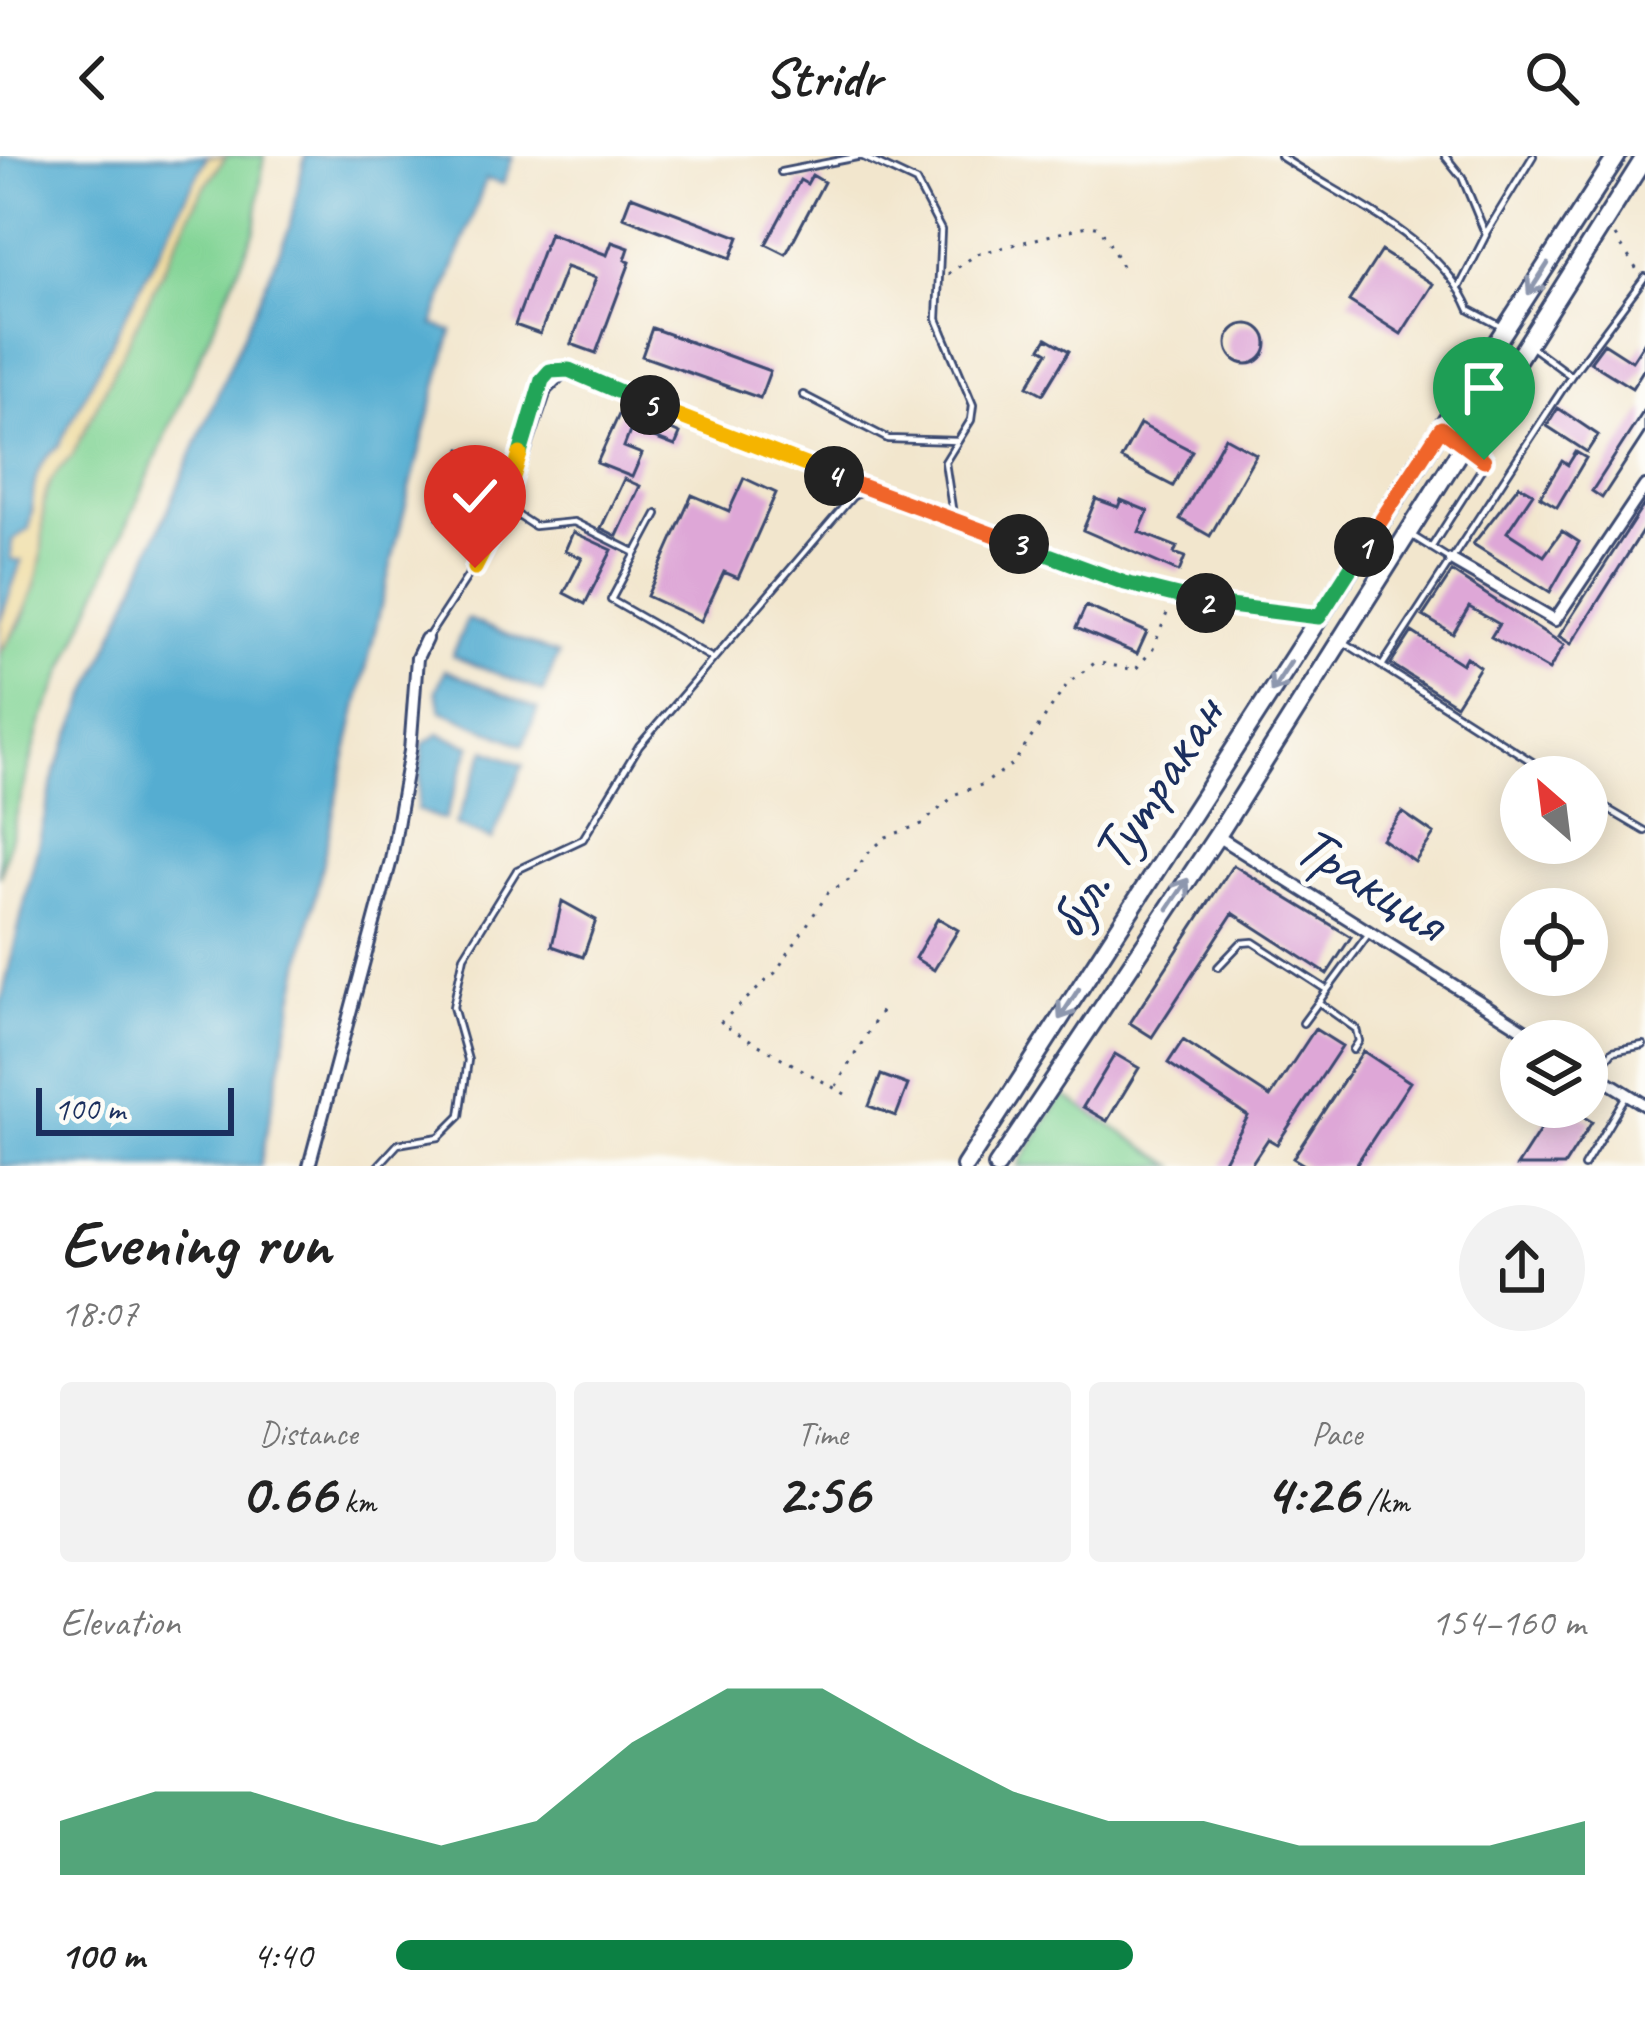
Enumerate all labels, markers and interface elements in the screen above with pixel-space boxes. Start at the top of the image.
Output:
text: Stridr [764,44,881,112]
icon: back [60,45,126,111]
icon: search [1519,45,1585,111]
one-way arrow [1525,261,1550,295]
pin [1433,337,1535,460]
icon: arrive [1451,355,1517,421]
pin: 5 [620,375,680,435]
text: 5 [643,384,657,426]
pin [424,445,526,568]
pin: 4 [804,446,864,506]
text: 4 [827,455,841,497]
icon: check [442,463,508,529]
pin: 3 [989,514,1049,574]
pin: 1 [1334,517,1394,577]
text: 3 [1012,523,1026,565]
text: 1 [1357,526,1371,568]
pin: 2 [1176,573,1236,633]
text: 2 [1199,582,1213,624]
one-way arrow [1269,659,1293,693]
street label: бул. Тутракан [1028,678,1243,952]
north arrow [1500,756,1608,864]
map controls [1500,756,1608,1128]
street label: Тракция [1281,807,1465,961]
one-way arrow [1166,877,1191,911]
button: locate [1500,888,1608,996]
one-way arrow [1056,987,1081,1021]
button: layers [1500,1020,1608,1128]
scale bar [36,1082,234,1135]
text: 100 m [54,1088,125,1130]
text: Evening run [60,1202,330,1285]
button: share [1459,1205,1585,1331]
text: 18:07 [60,1289,138,1338]
text: Distance [259,1413,357,1455]
text: Time [797,1413,848,1455]
text: Pace [1311,1413,1362,1455]
text: 0.66 [240,1455,336,1531]
text: 2:56 [776,1455,869,1531]
text: 4:26 [1264,1455,1358,1531]
text: km [336,1481,376,1523]
text: /km [1358,1481,1409,1523]
text: Elevation [60,1598,180,1647]
text: 154–160 m [1431,1598,1585,1647]
text: 100 m [60,1931,144,1980]
text: 4:40 [252,1931,312,1980]

